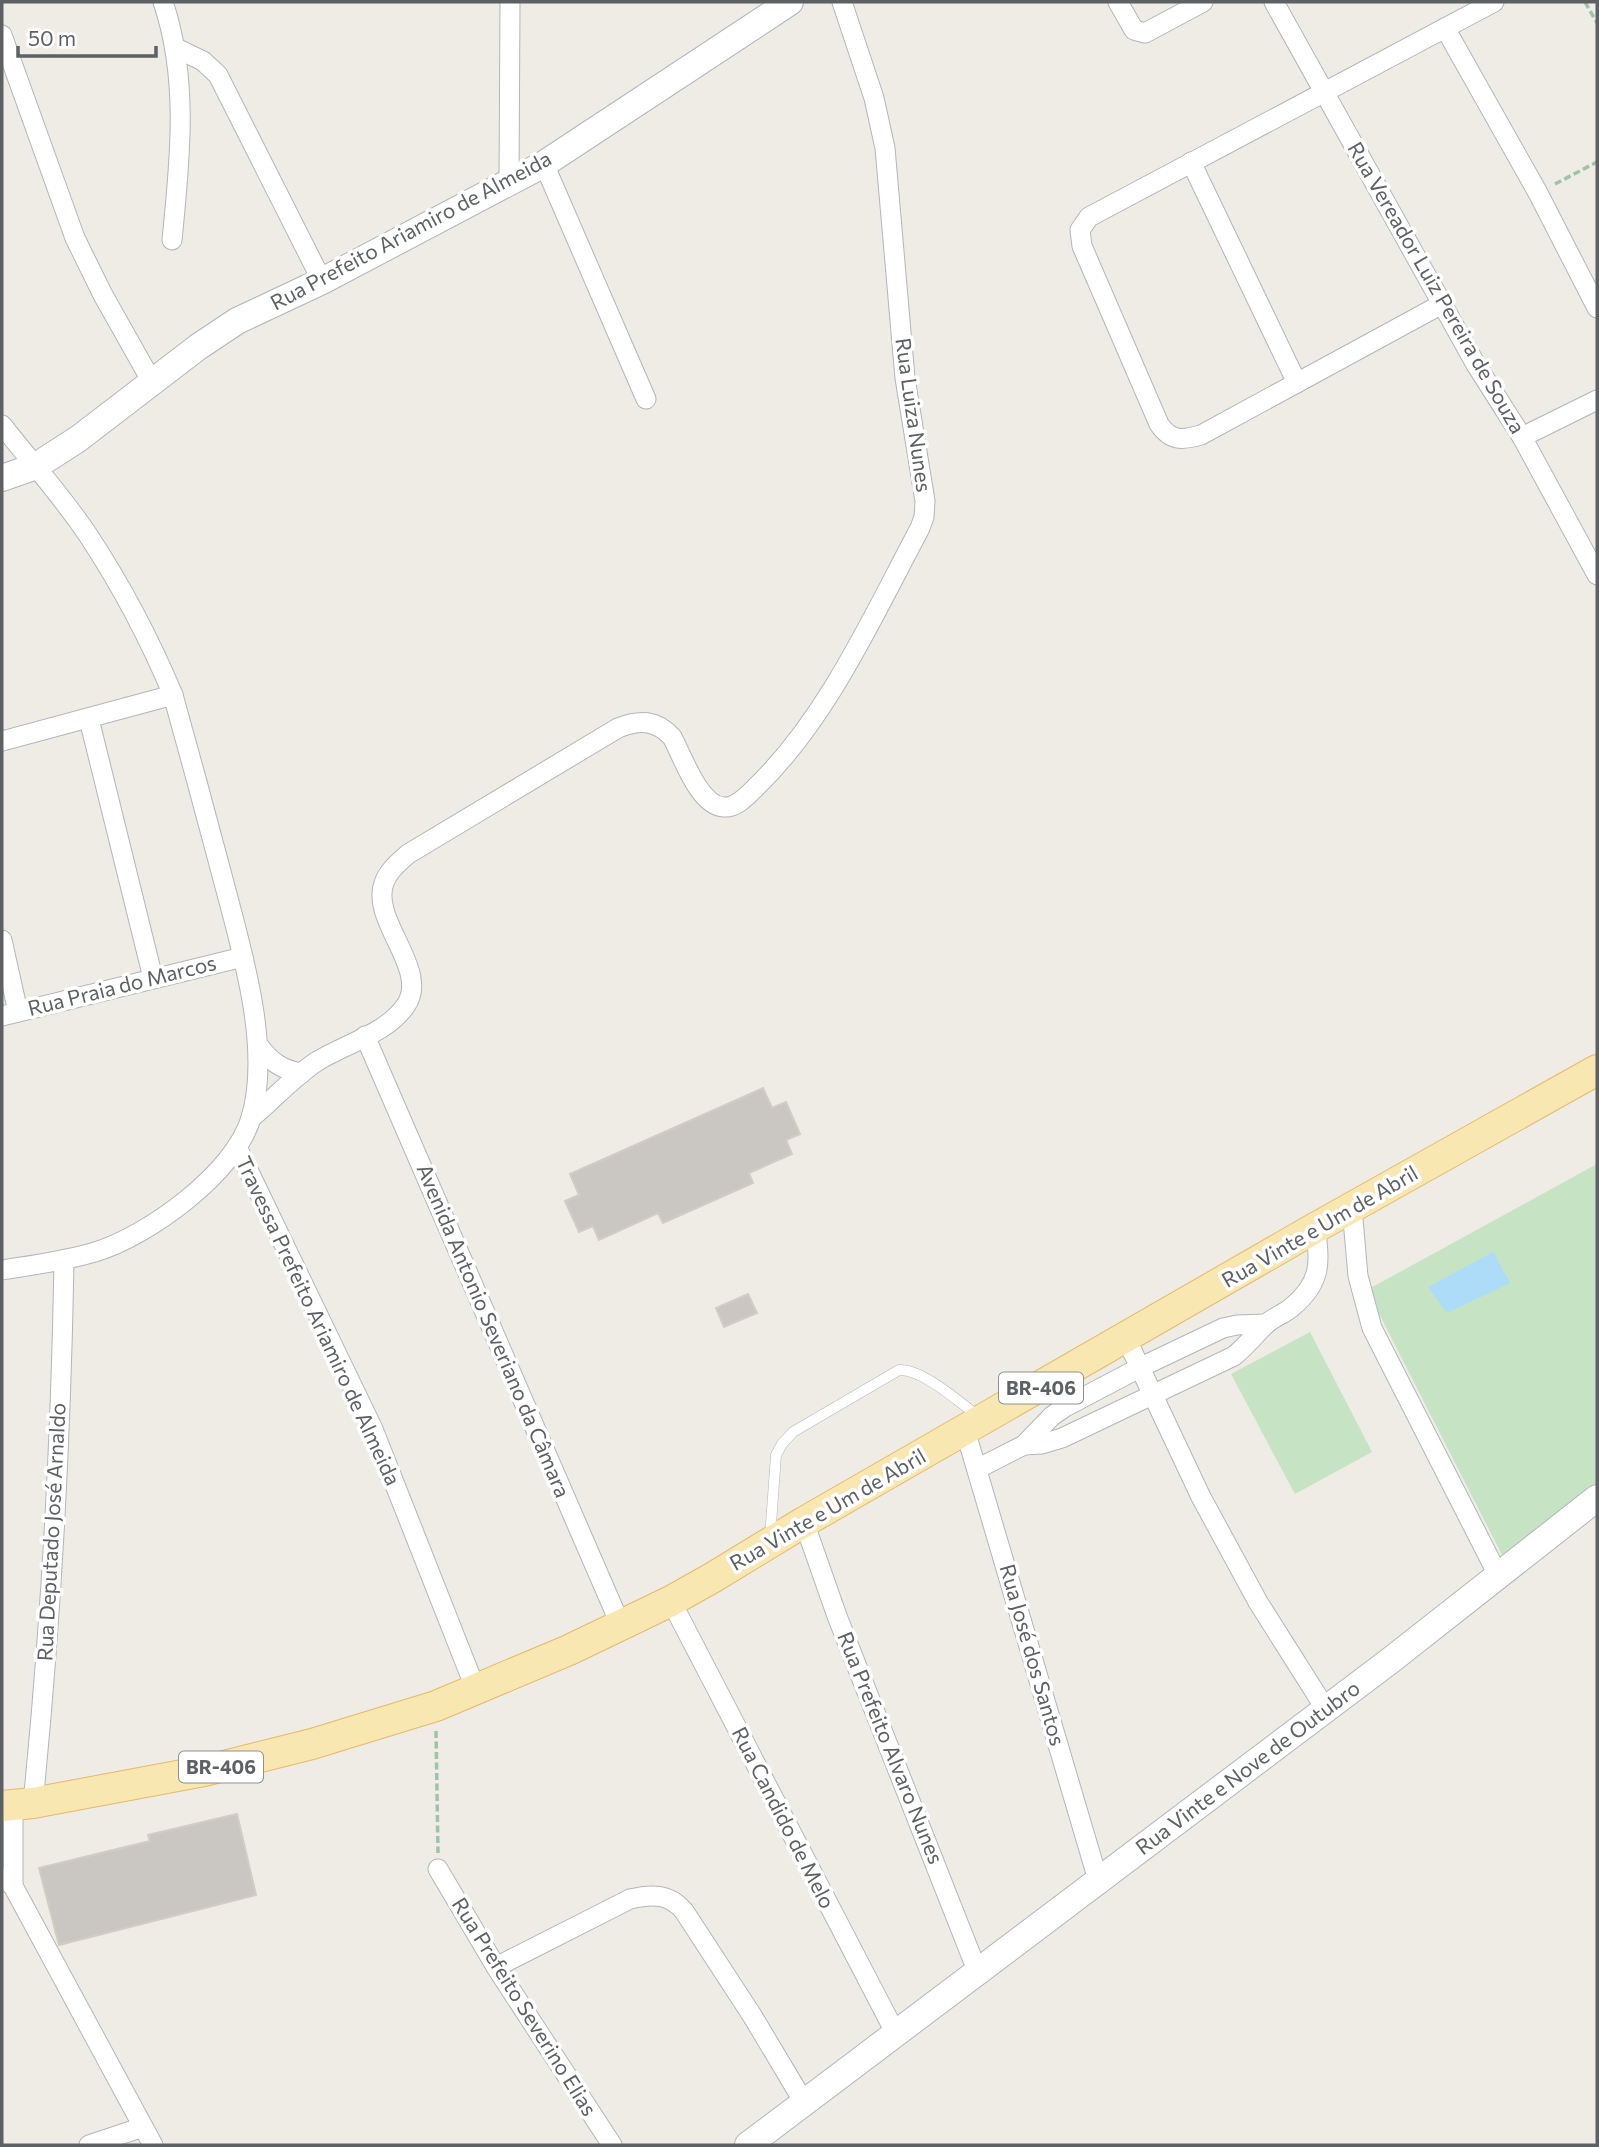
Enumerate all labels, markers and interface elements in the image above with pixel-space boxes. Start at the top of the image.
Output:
scale bar [18,14,156,58]
text: 50 m [28,25,76,50]
street label: Rua Vereador Luiz Pereira de Souza [1343,137,1531,437]
street label: Rua Prefeito Ariamiro de Almeida [266,145,555,315]
street label: Rua Luiza Nunes [891,336,938,494]
street label: Rua Praia do Marcos [25,949,218,1020]
street label: Travessa Prefeito Ariamiro de Almeida [232,1152,407,1489]
street label: Rua Vinte e Um de Abril [1217,1159,1422,1292]
street label: Avenida Antonio Severiano da Câmara [413,1160,576,1501]
road number: BR-406 [999,1372,1083,1404]
street label: Rua Deputado José Arnaldo [31,1402,70,1662]
street label: Rua Vinte e Um de Abril [725,1442,930,1575]
street label: Rua José dos Santos [996,1561,1071,1748]
street label: Rua Prefeito Alvaro Nunes [833,1628,949,1867]
street label: Rua Vinte e Nove de Outubro [1130,1674,1364,1859]
street label: Rua Candido de Melo [728,1722,841,1912]
road number: BR-406 [179,1751,263,1782]
street label: Rua Prefeito Severino Elias [448,1892,603,2120]

